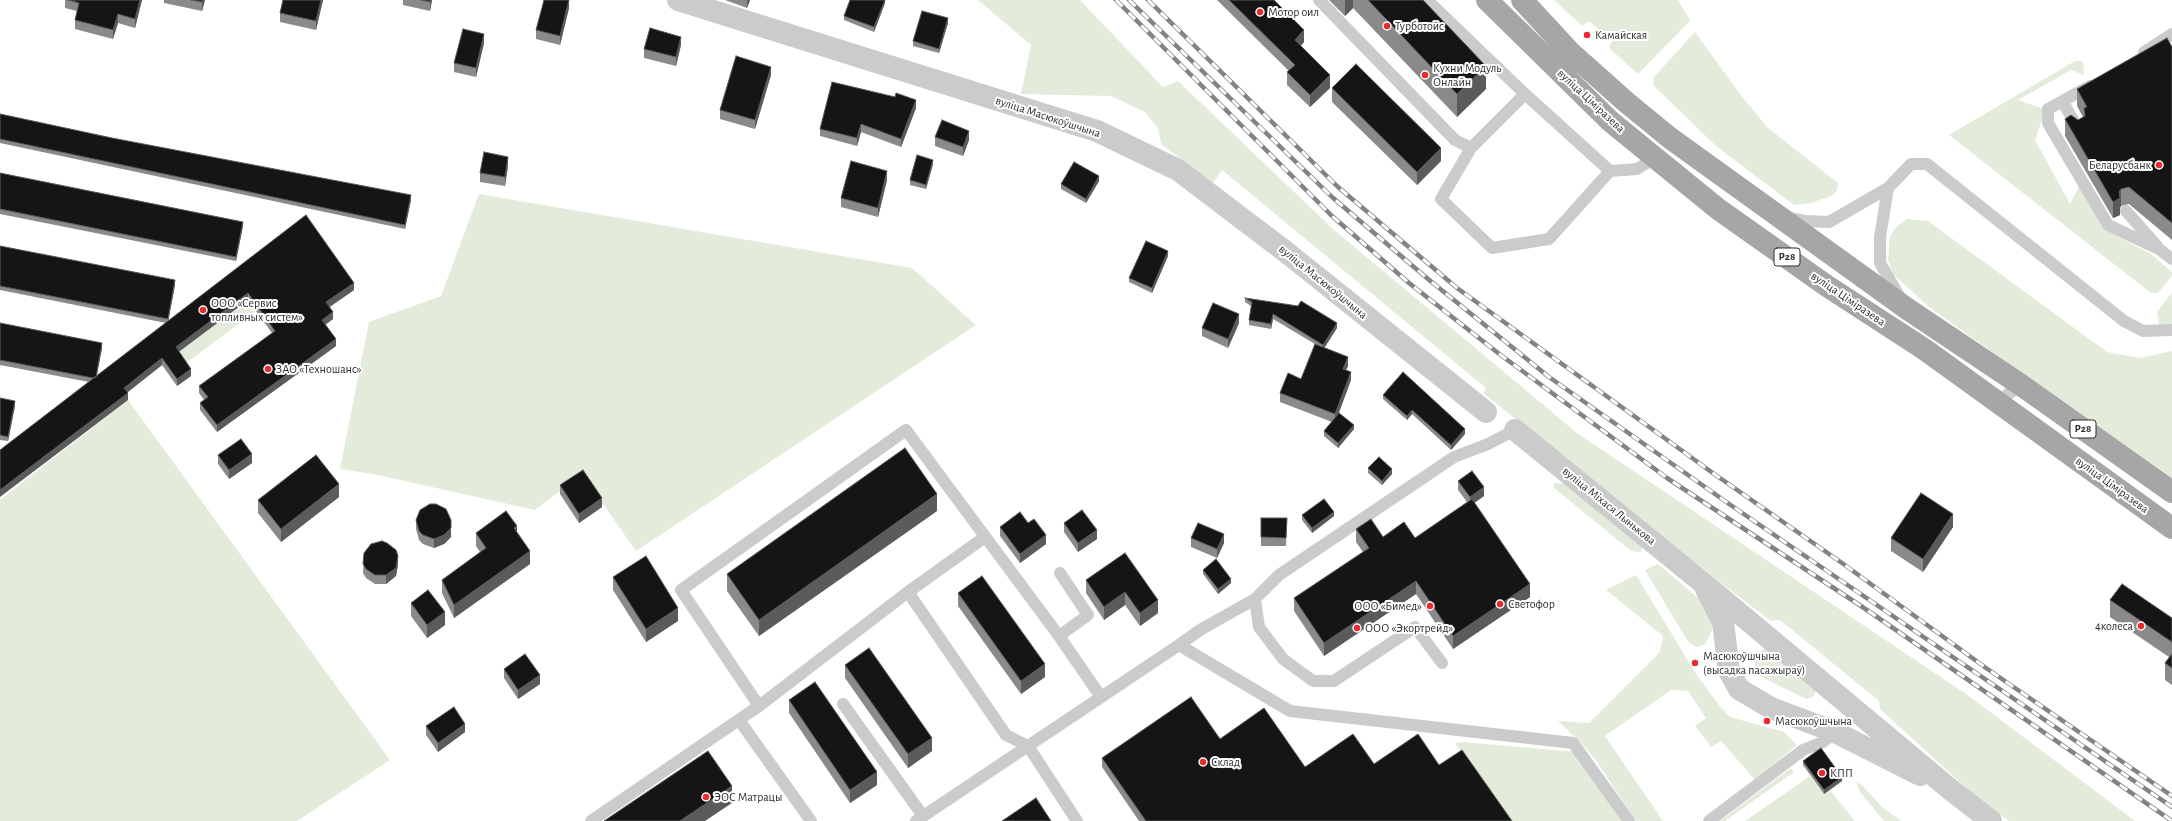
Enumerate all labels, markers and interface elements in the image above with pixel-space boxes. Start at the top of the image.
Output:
place label: Мотор оил [1268,5,1319,19]
marker: Мотор оил [1255,7,1265,17]
place label: Турботойс [1395,19,1444,33]
marker: Турботойс [1382,21,1392,31]
place label: Камайская [1595,28,1647,42]
marker: Камайская [1582,30,1592,40]
place label: Кухни Модуль Онлайн [1433,61,1501,89]
street label: вуліца Ціміразева [1554,66,1628,136]
marker: Кухни Модуль Онлайн [1420,70,1430,80]
street label: вуліца Масюкоўшчына [994,93,1102,141]
place label: Беларусбанк [2089,158,2151,172]
marker: Беларусбанк [2154,160,2164,170]
street label: вуліца Масюкоўшчына [1276,242,1370,322]
road number: Р28 [1774,248,1800,266]
street label: вуліца Ціміразева [1808,269,1888,329]
place label: ООО «Сервис топливных систем» [211,296,303,324]
marker: ООО «Сервис топливных систем» [198,305,208,315]
place label: ЗАО «Техношанс» [276,362,362,376]
marker: ЗАО «Техношанс» [263,364,273,374]
road number: Р28 [2070,420,2096,438]
street label: вуліца Ціміразева [2073,454,2151,516]
street label: вуліца Міхася Лынькова [1559,464,1659,548]
place label: Светофор [1508,597,1555,611]
place label: ООО «Бимед» [1354,599,1422,613]
marker: Светофор [1495,599,1505,609]
marker: ООО «Бимед» [1425,601,1435,611]
place label: 4колеса [2095,619,2133,633]
place label: ООО «Экортрейд» [1365,621,1453,635]
marker: 4колеса [2136,621,2146,631]
marker: ООО «Экортрейд» [1352,623,1362,633]
place label: Масюкоўшчына (высадка пасажыраў) [1703,649,1806,677]
marker: Масюкоўшчына (высадка пасажыраў) [1690,658,1700,668]
place label: Масюкоўшчына [1775,714,1852,728]
marker: Масюкоўшчына [1762,716,1772,726]
place label: Склад [1211,755,1240,769]
marker: Склад [1198,757,1208,767]
place label: КПП [1830,766,1853,780]
marker: КПП [1817,768,1827,778]
place label: ЭОС Матрацы [714,790,782,804]
marker: ЭОС Матрацы [701,792,711,802]

